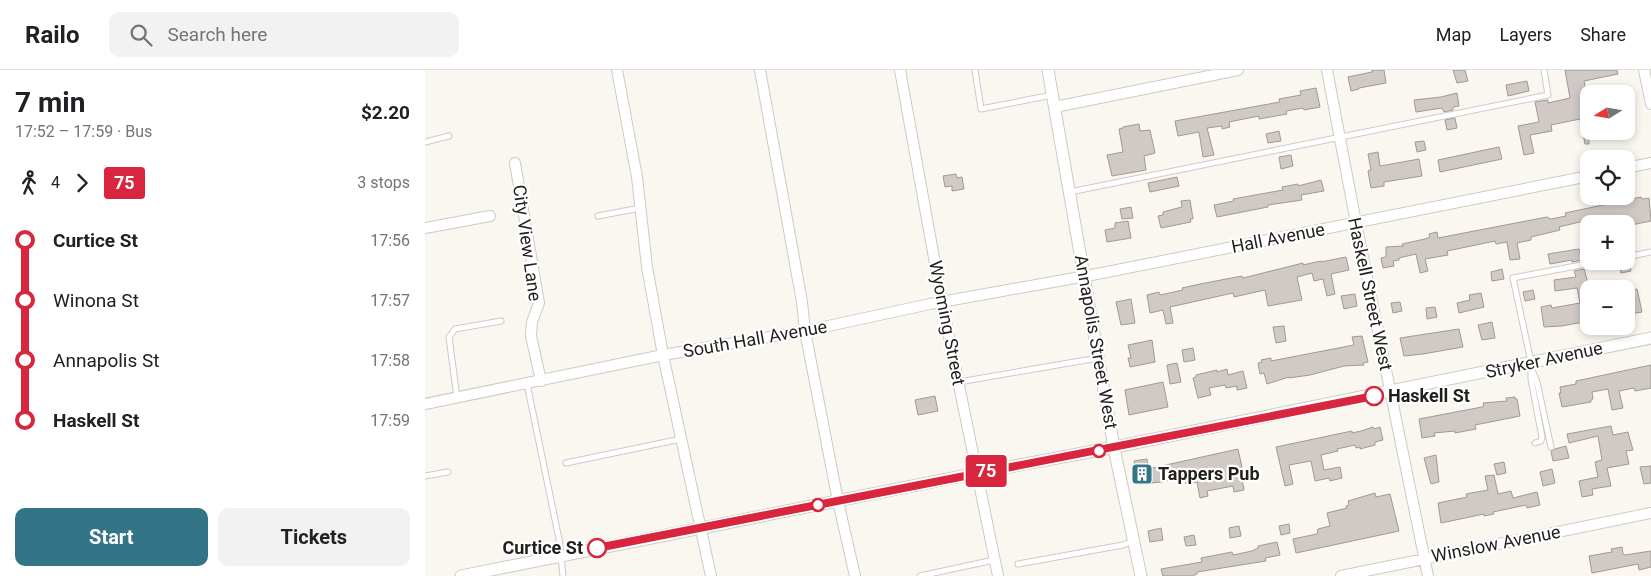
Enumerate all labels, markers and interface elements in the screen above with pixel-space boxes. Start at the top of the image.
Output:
search box [109,12,459,57]
text: Railo [25,21,79,49]
icon: search [127,21,155,49]
text: Search here [167,23,267,46]
text: Map [1436,24,1471,45]
text: Layers [1499,24,1552,45]
text: Share [1580,24,1626,45]
north arrow [1580,85,1635,140]
map controls [1580,85,1635,335]
text: 7 min [15,86,85,119]
text: $2.20 [361,101,410,124]
text: 17:52 – 17:59 · Bus [15,122,152,141]
button: locate [1580,150,1635,205]
icon: walk [15,169,43,197]
icon: forward [68,169,96,197]
text: 75 [114,172,135,193]
text: 4 [51,173,60,192]
text: 3 stops [357,173,410,192]
street label: City View Lane [509,183,546,302]
street label: Haskell Street West [1344,215,1397,372]
button: + [1580,215,1635,270]
street label: Hall Avenue [1229,218,1326,257]
text: Curtice St [53,229,138,252]
text: 17:56 [370,231,410,250]
street label: Annapolis Street West [1071,253,1122,431]
street label: Wyoming Street [925,259,970,387]
button: − [1580,280,1635,335]
text: Winona St [53,289,139,312]
text: 17:57 [370,291,410,310]
street label: South Hall Avenue [681,316,829,362]
street label: Stryker Avenue [1483,337,1604,382]
text: Annapolis St [53,349,159,372]
text: 17:58 [370,351,410,370]
place label: Haskell St [1388,385,1470,406]
marker: Haskell St [1364,386,1384,406]
text: Haskell St [53,409,139,432]
text: 17:59 [370,411,410,430]
unlabelled marker [1092,444,1106,458]
line badge: 75 [963,455,1009,487]
text: 75 [976,460,996,481]
building icon: Tappers Pub [1130,462,1154,486]
place label: Tappers Pub [1158,463,1260,484]
unlabelled marker [811,498,825,512]
button: Start [15,508,208,566]
button: Tickets [218,508,410,566]
street label: Winslow Avenue [1430,521,1562,566]
place label: Curtice St [503,537,583,558]
marker: Curtice St [587,538,607,558]

